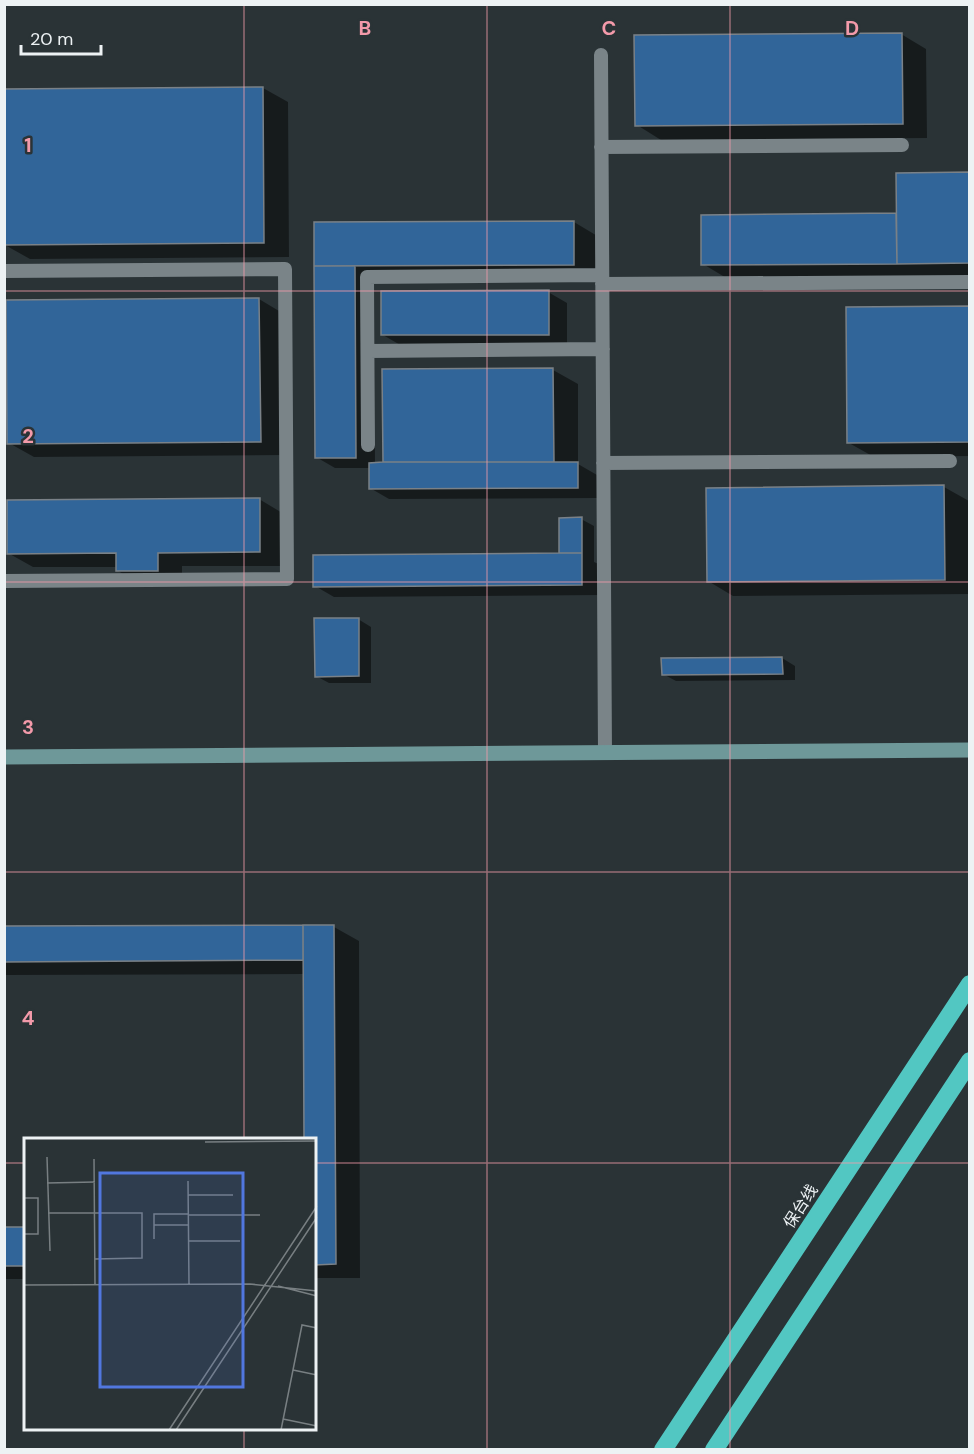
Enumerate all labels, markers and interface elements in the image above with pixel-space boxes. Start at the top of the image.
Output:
text: B [359,15,371,41]
text: C [602,15,616,41]
text: D [845,15,859,41]
scale bar [21,18,100,56]
text: 20 m [30,27,73,51]
text: 1 [24,132,32,158]
text: 2 [22,423,34,449]
text: 3 [22,714,34,740]
text: 4 [22,1005,35,1031]
inset map [24,1138,316,1430]
street label: 保台线 [779,1180,822,1232]

